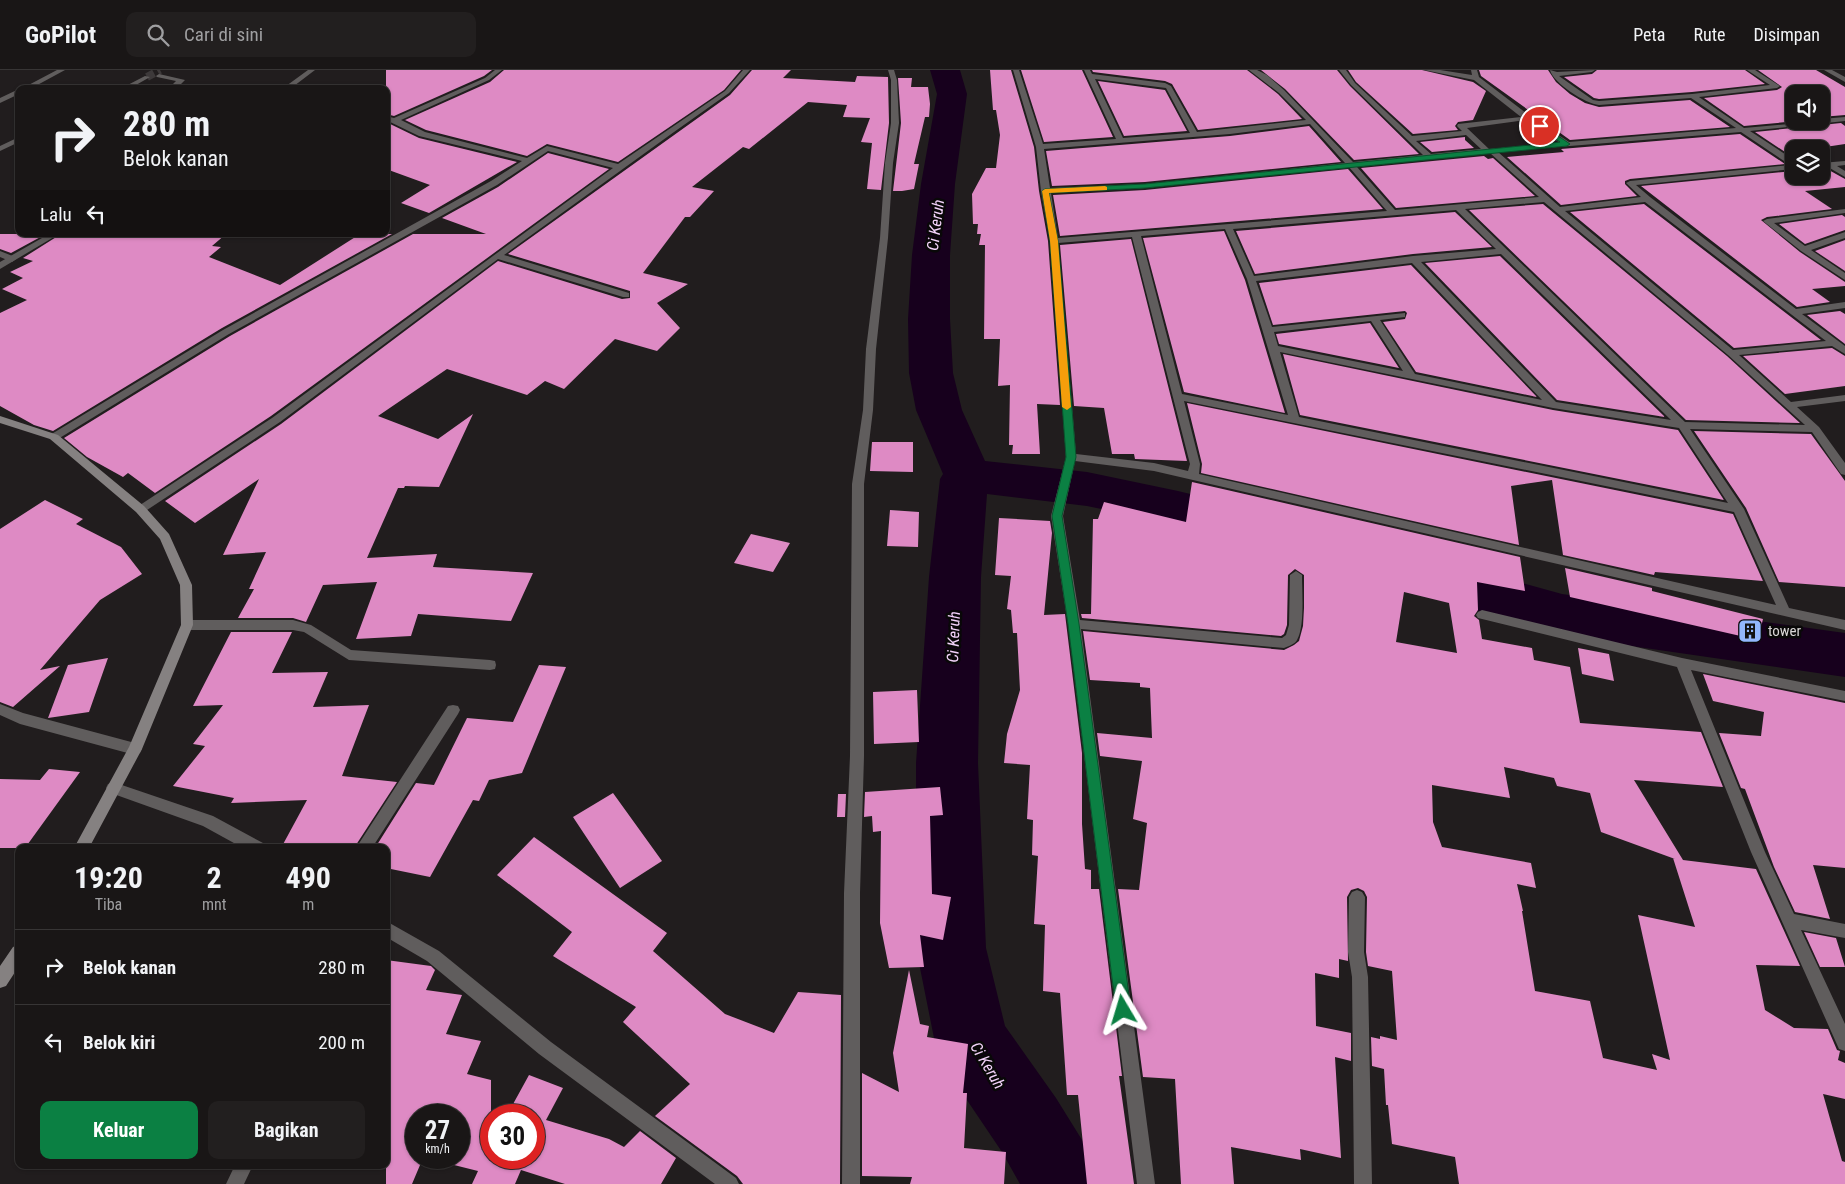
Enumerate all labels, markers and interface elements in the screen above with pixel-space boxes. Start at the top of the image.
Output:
search box [126,12,476,57]
text: GoPilot [25,21,96,49]
icon: search [144,21,172,49]
text: Cari di sini [184,23,263,46]
text: Peta [1633,24,1665,45]
text: Rute [1693,24,1725,45]
text: Disimpan [1753,24,1820,45]
map controls [1785,85,1830,185]
button: sound [1785,85,1830,130]
text: 280 m [123,104,210,145]
icon: right [40,105,105,170]
pin [1519,105,1561,147]
icon: arrive [1526,112,1554,140]
button: layers [1785,140,1830,185]
text: Belok kanan [123,146,229,171]
water label: Ci Keruh [923,198,948,252]
icon: left [82,200,110,228]
text: Lalu [40,203,72,226]
water label: Ci Keruh [943,611,964,663]
building icon: tower [1737,618,1763,644]
place label: tower [1768,622,1802,640]
text: 19:20 [74,860,143,895]
text: 2 [207,860,222,895]
text: 490 [285,860,331,895]
text: Tiba [95,895,122,914]
text: mnt [202,895,226,914]
text: m [302,895,314,914]
icon: right [40,953,68,981]
text: Belok kanan [83,956,176,979]
text: 280 m [318,956,365,979]
position arrow [1096,983,1148,1035]
icon: left [40,1028,68,1056]
text: Belok kiri [83,1031,155,1054]
text: 200 m [318,1031,365,1054]
water label: Ci Keruh [966,1038,1009,1092]
button: Keluar [40,1101,198,1159]
button: Bagikan [208,1101,365,1159]
speed limit sign: 30 [480,1104,545,1169]
text: 27 [425,1116,450,1145]
text: km/h [425,1142,450,1156]

